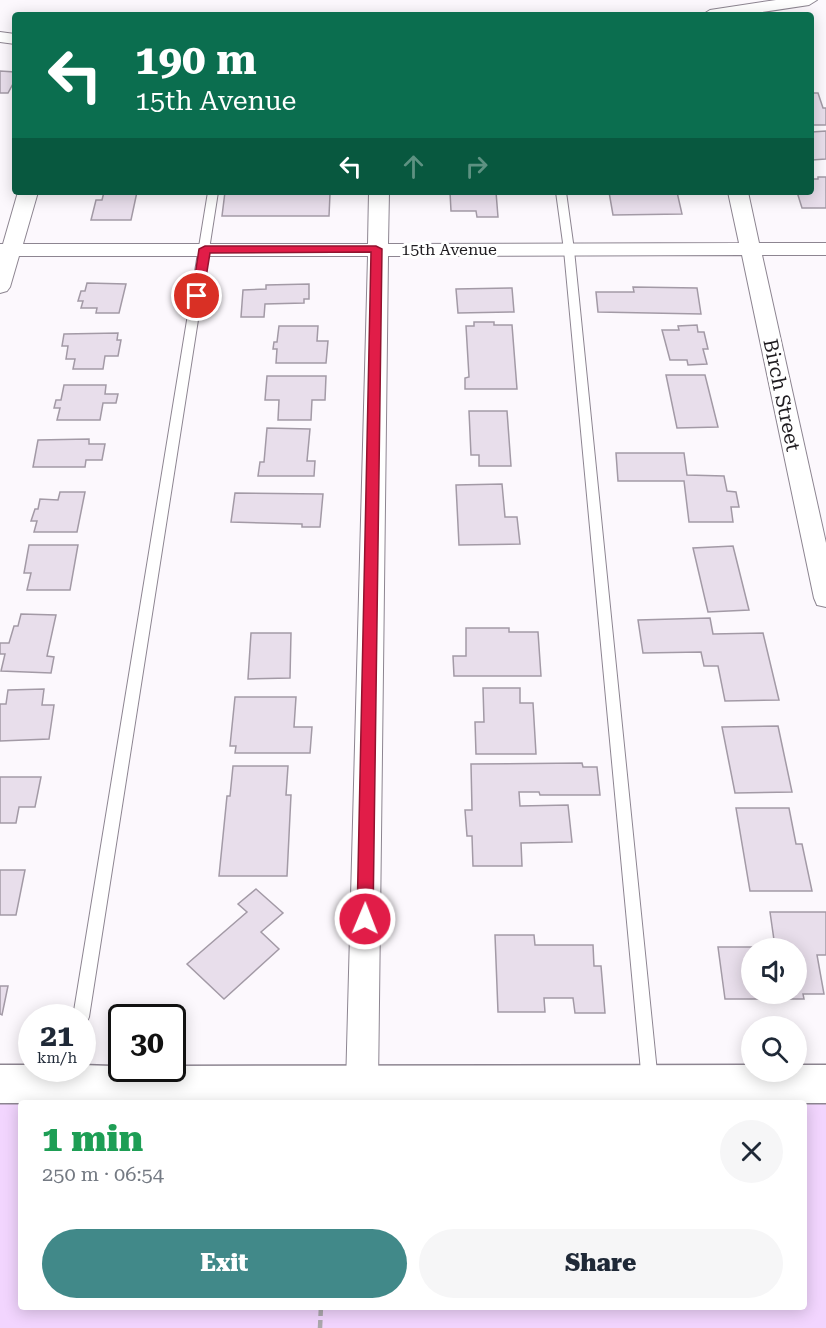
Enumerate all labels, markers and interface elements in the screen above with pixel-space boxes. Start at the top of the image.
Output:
text: 190 m [135,35,257,84]
icon: left [36,36,114,114]
text: 15th Avenue [135,85,296,117]
icon: left [334,150,367,183]
icon: ahead [397,150,430,183]
icon: right [460,150,493,183]
street label: 15th Avenue [401,240,497,259]
pin [171,270,222,321]
icon: arrive [180,279,213,312]
street label: Birch Street [758,337,806,454]
position arrow [333,887,397,951]
map controls [741,938,807,1082]
button: sound [741,938,807,1004]
speed limit sign: 30 [108,1004,186,1082]
button: search [741,1016,807,1082]
text: 21 [40,1018,74,1053]
text: km/h [37,1049,77,1067]
text: 1 min [42,1118,143,1160]
button: close [720,1120,783,1183]
text: 250 m · 06:54 [42,1162,164,1186]
button: Exit [42,1229,407,1298]
button: Share [419,1229,783,1298]

